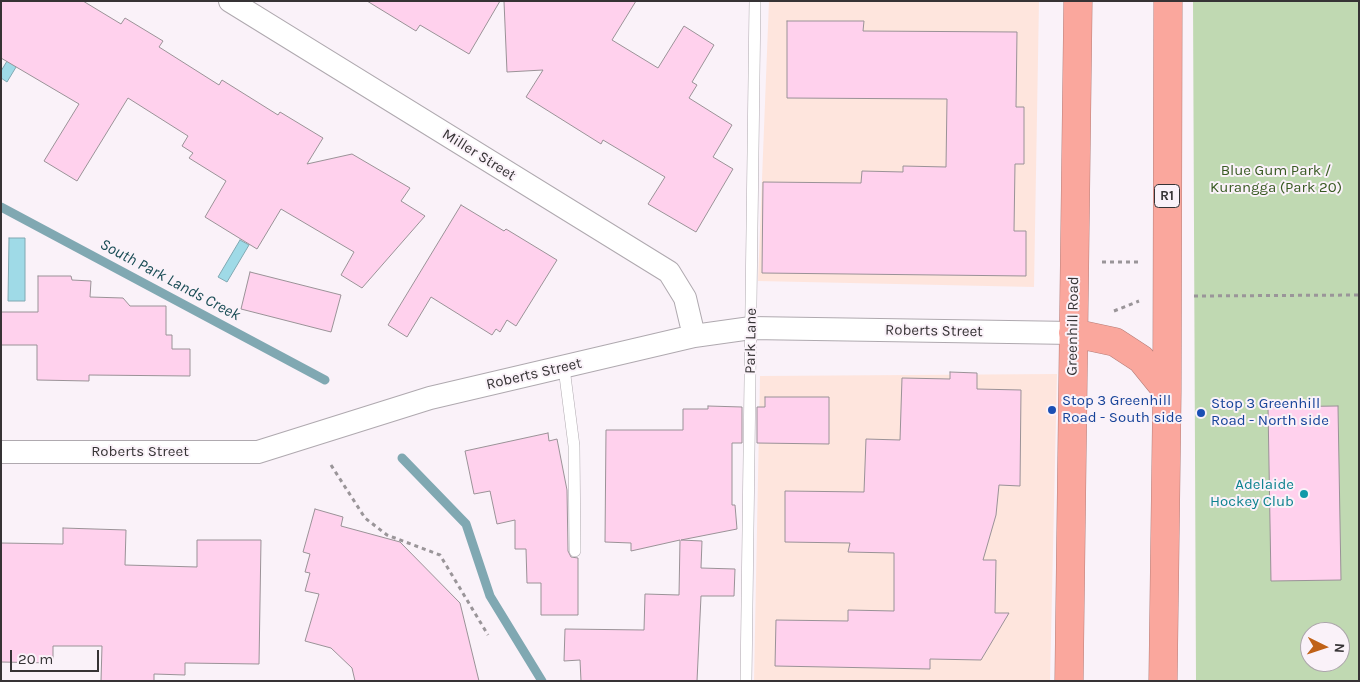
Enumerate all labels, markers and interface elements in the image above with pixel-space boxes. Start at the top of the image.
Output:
street label: Miller Street [439,125,519,185]
park label: Blue Gum Park / Kurangga (Park 20) [1210,162,1342,197]
road number: R1 [1154,185,1180,208]
water label: South Park Lands Creek [97,235,243,325]
street label: Greenhill Road [1063,276,1083,376]
street label: Park Lane [741,308,761,374]
street label: Roberts Street [885,321,983,341]
street label: Roberts Street [484,354,584,394]
place label: Stop 3 Greenhill Road - South side [1062,392,1182,427]
place label: Stop 3 Greenhill Road - North side [1211,395,1329,430]
marker: Stop 3 Greenhill Road - South side [1046,404,1058,416]
marker: Stop 3 Greenhill Road - North side [1195,407,1207,419]
street label: Roberts Street [91,443,189,461]
place label: Adelaide Hockey Club [1210,476,1294,511]
marker: Adelaide Hockey Club [1298,488,1310,500]
north arrow [1300,622,1350,672]
scale bar [12,640,101,672]
text: N [1331,642,1348,654]
text: 20 m [18,650,53,668]

